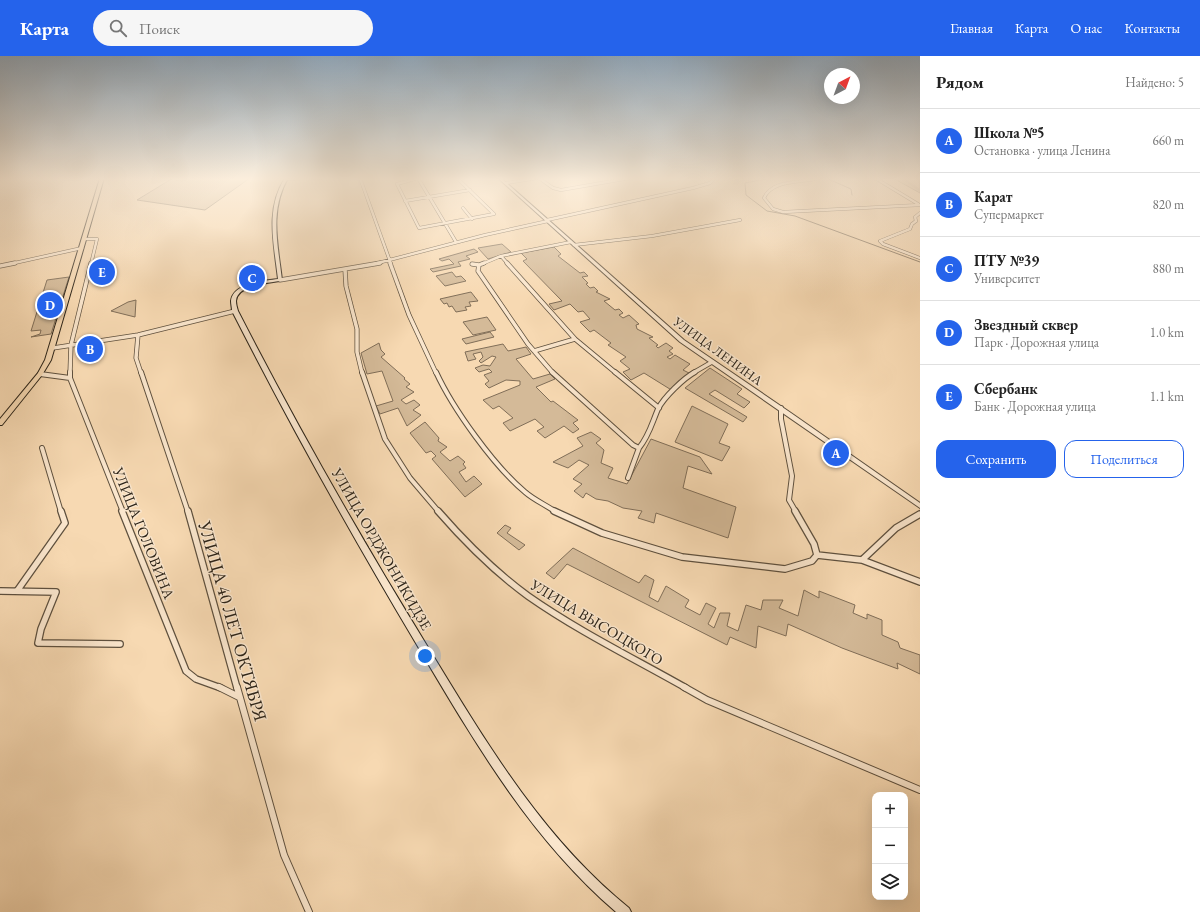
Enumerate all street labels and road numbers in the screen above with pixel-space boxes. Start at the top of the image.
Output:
street label: УЛИЦА ЛЕНИНА [669,312,767,390]
street label: УЛИЦА ГОЛОВИНА [109,463,179,602]
street label: УЛИЦА ОРДЖОНИКИДЗЕ [327,464,436,634]
street label: УЛИЦА 40 ЛЕТ ОКТЯБРЯ [193,517,273,724]
street label: УЛИЦА ВЫСОЦКОГО [526,574,667,669]

